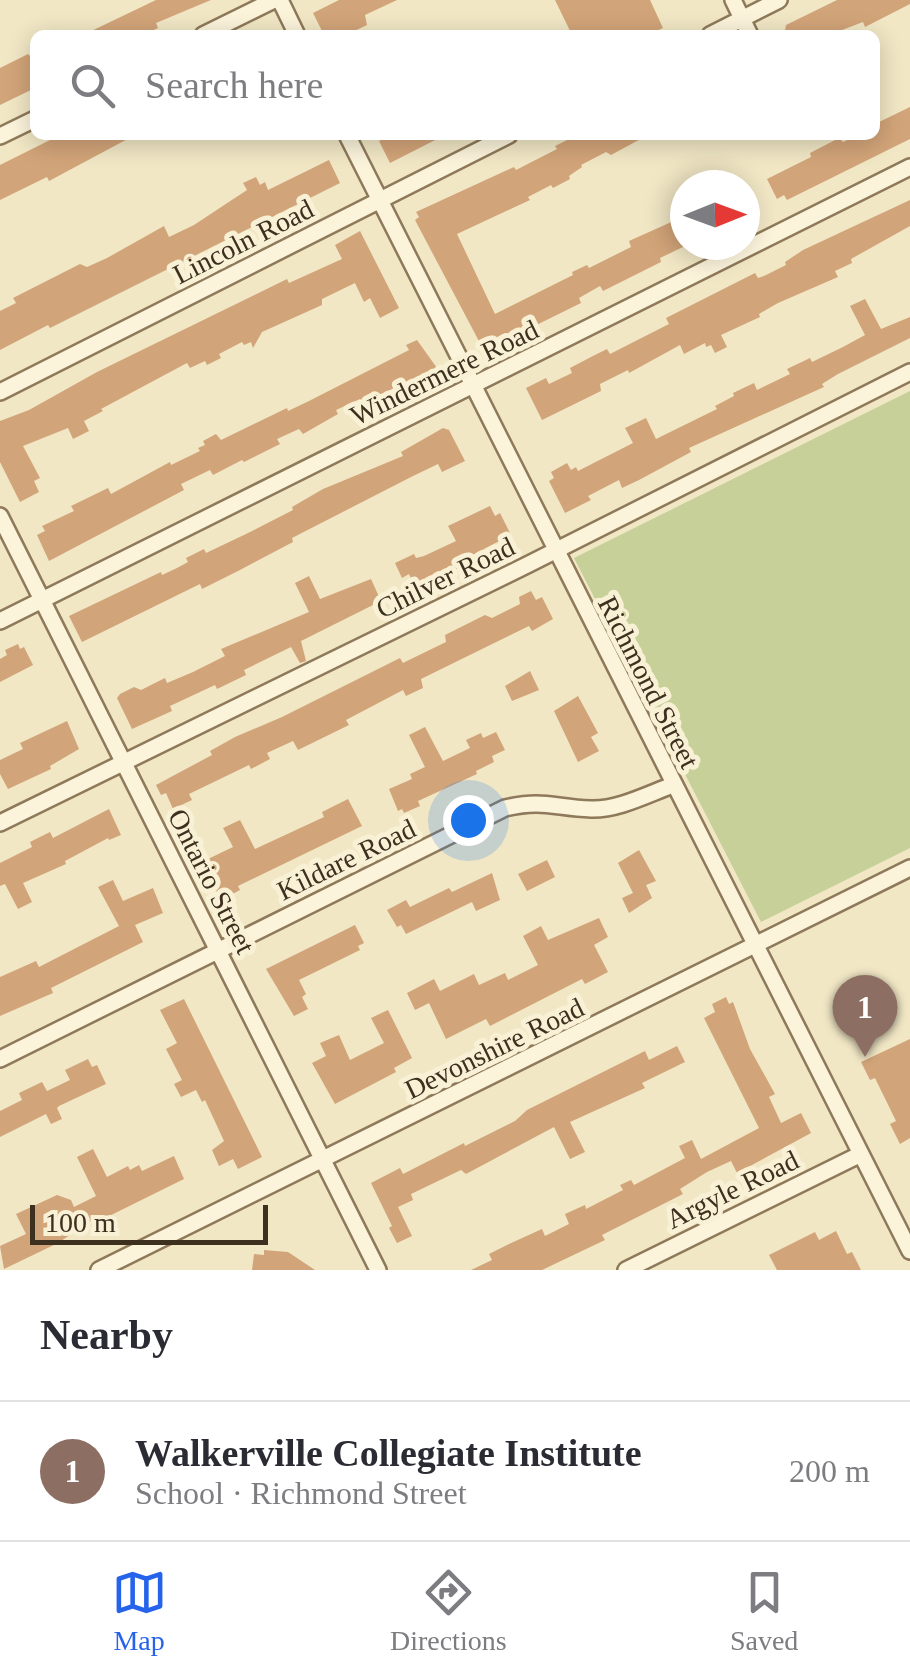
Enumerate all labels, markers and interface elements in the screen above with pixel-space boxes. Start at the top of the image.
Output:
search box [30,30,880,140]
icon: search [65,58,120,113]
text: Search here [145,64,323,106]
north arrow [670,170,760,260]
street label: Lincoln Road [168,193,319,290]
street label: Windermere Road [345,314,543,431]
street label: Chilver Road [371,531,519,624]
street label: Richmond Street [592,591,705,774]
your location [443,795,494,846]
street label: Ontario Street [162,804,261,959]
street label: Kildare Road [272,813,420,906]
pin: 1 [832,974,898,1057]
street label: Devonshire Road [400,992,589,1105]
street label: Argyle Road [661,1144,803,1235]
scale bar [30,1200,268,1244]
text: 100 m [45,1207,116,1238]
text: Nearby [40,1312,173,1358]
text: Walkerville Collegiate Institute [135,1432,642,1474]
text: 1 [65,1453,81,1489]
text: 200 m [789,1453,870,1489]
text: School · Richmond Street [135,1475,467,1511]
tab: Map [112,1565,167,1657]
tab: Directions [390,1565,507,1657]
tab: Saved [730,1565,798,1657]

